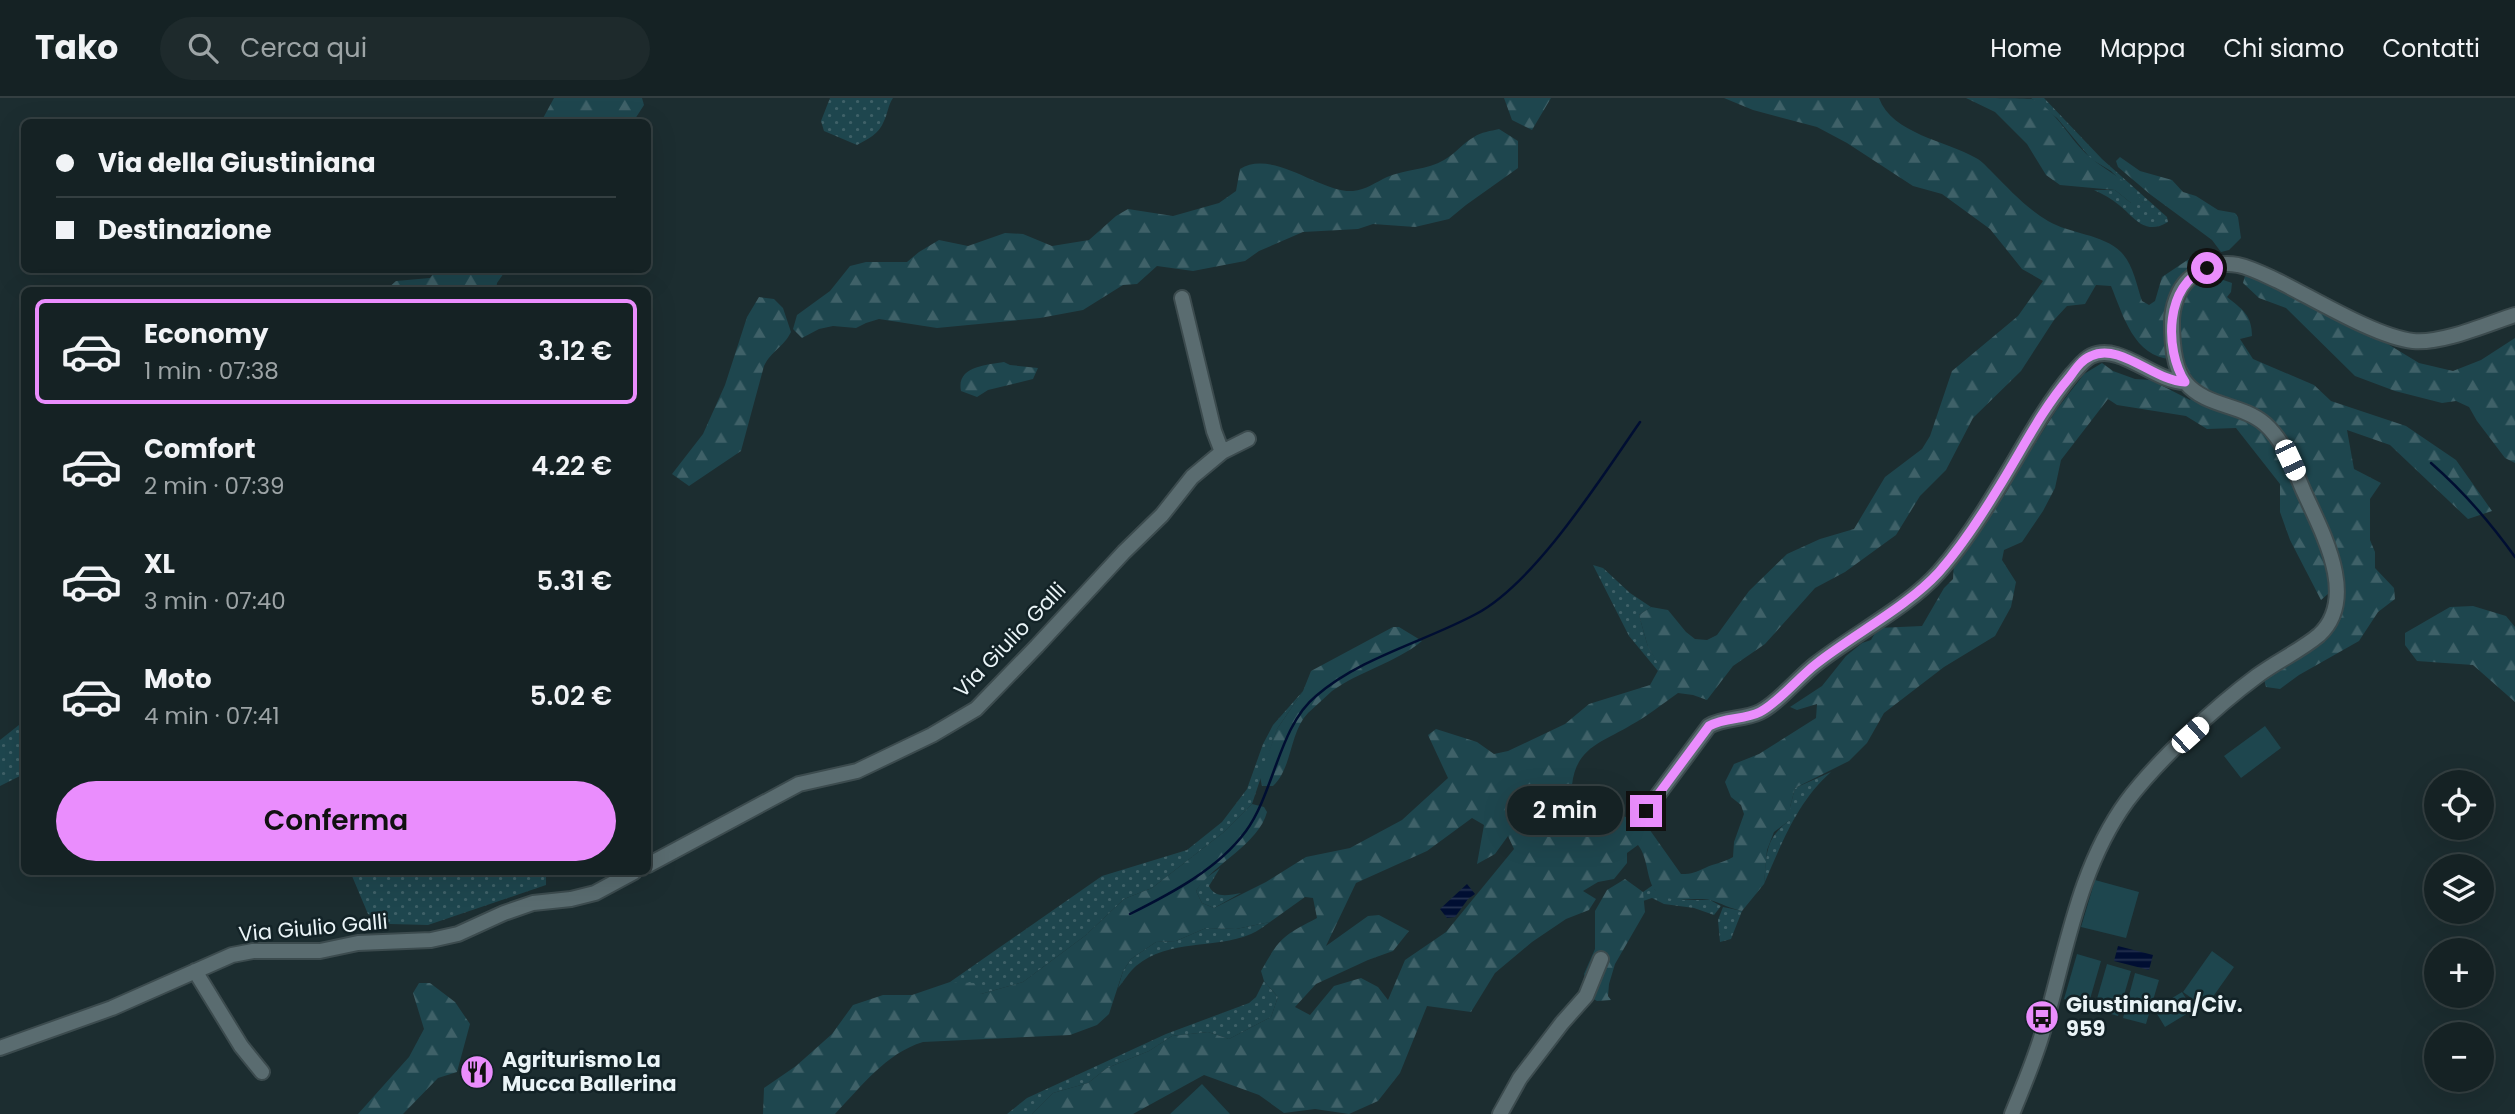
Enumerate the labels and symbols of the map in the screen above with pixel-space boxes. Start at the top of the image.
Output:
route start [2191,252,2223,284]
car [2272,437,2309,483]
street label: Via Giulio Galli [947,576,1072,704]
car [2168,713,2213,757]
callout: 2 min [1506,786,1622,836]
route end [1630,795,1662,827]
street label: Via Giulio Galli [237,907,389,948]
place label: Giustiniana/Civ. 959 [2066,990,2243,1043]
bus stop icon: Giustiniana/Civ. 959 [2023,998,2061,1036]
place label: Agriturismo La Mucca Ballerina [502,1045,677,1098]
restaurant icon: Agriturismo La Mucca Ballerina [458,1053,496,1091]

